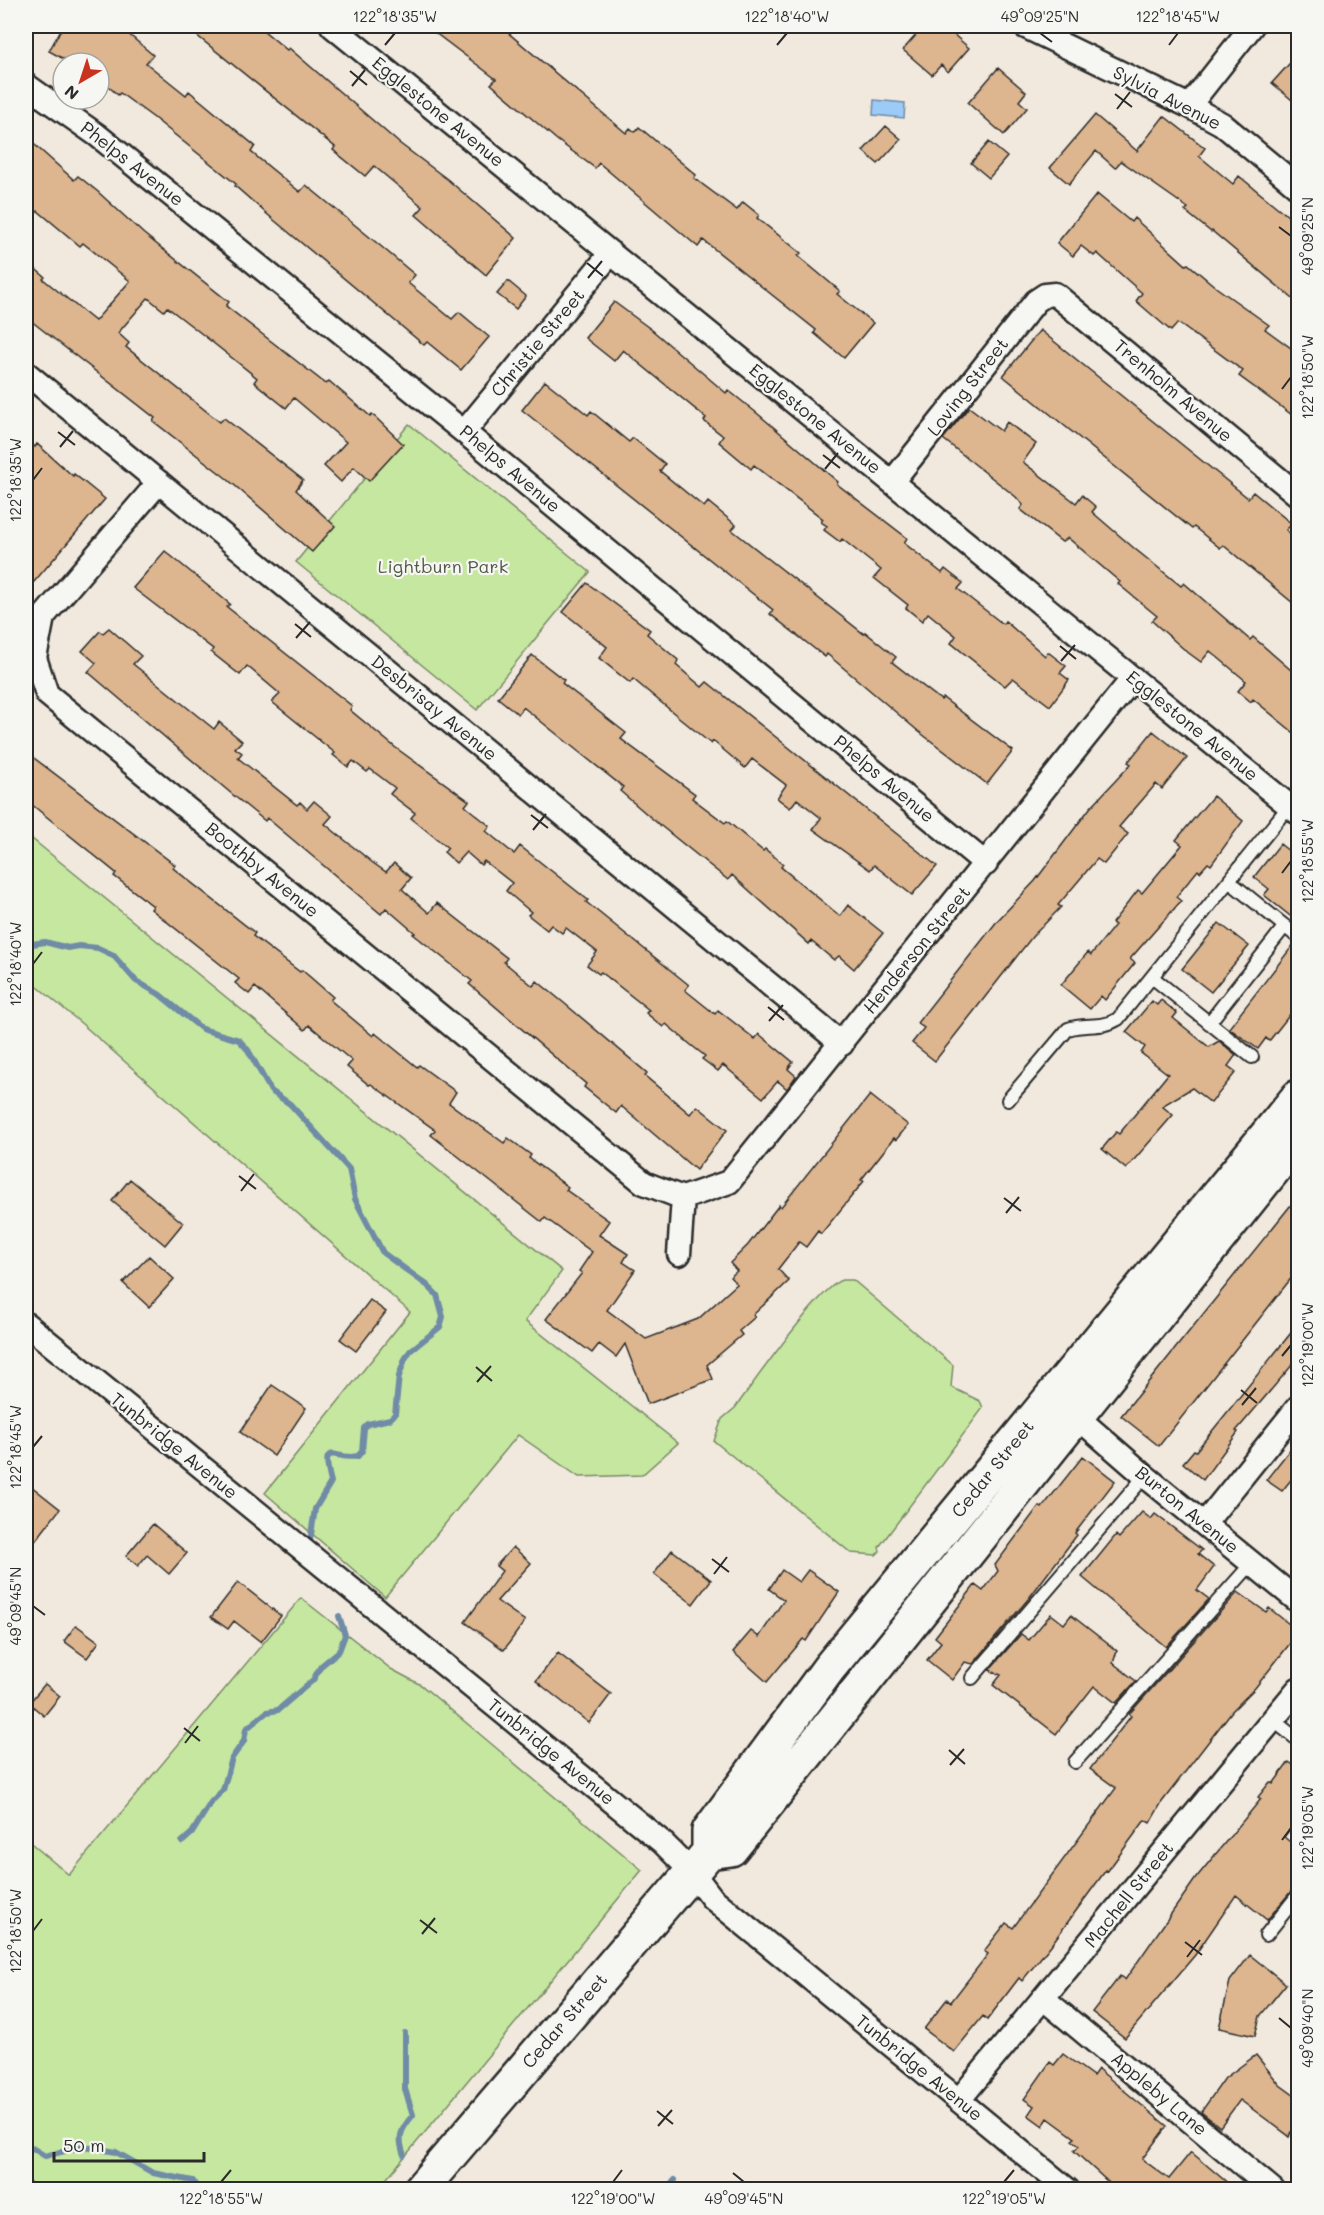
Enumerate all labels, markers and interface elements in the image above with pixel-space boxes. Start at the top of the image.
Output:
text: 122°18'35"W [353,6,437,26]
text: 122°18'40"W [745,6,829,26]
text: 49°09'25"N [1001,6,1079,26]
text: 122°18'45"W [1136,6,1220,26]
street label: Egglestone Avenue [368,50,510,172]
north arrow [51,51,111,111]
street label: Sylvia Avenue [1109,60,1226,135]
text: N [60,81,83,105]
street label: Phelps Avenue [76,115,189,211]
text: 49°09'25"N [1297,197,1317,275]
street label: Christie Street [485,283,589,401]
street label: Loving Street [921,332,1013,441]
street label: Trenholm Avenue [1109,334,1238,447]
text: 122°18'50"W [1297,335,1317,419]
street label: Egglestone Avenue [745,357,887,479]
street label: Phelps Avenue [455,419,566,518]
text: 122°18'35"W [5,438,25,522]
park label: Lightburn Park [378,554,508,578]
street label: Desbrisay Avenue [367,649,503,766]
street label: Egglestone Avenue [1122,664,1264,786]
street label: Phelps Avenue [829,729,940,828]
street label: Boothby Avenue [201,816,324,922]
text: 122°18'55"W [1297,819,1317,903]
street label: Henderson Street [857,880,975,1018]
text: 122°18'40"W [5,922,25,1006]
text: 122°19'00"W [1297,1302,1317,1388]
street label: Tunbridge Avenue [106,1387,243,1504]
text: 122°18'45"W [5,1405,25,1489]
street label: Cedar Street [946,1415,1039,1522]
street label: Burton Avenue [1131,1460,1244,1558]
text: 49°09'45"N [5,1567,25,1645]
street label: Tunbridge Avenue [483,1693,620,1810]
text: 122°19'05"W [1297,1786,1317,1870]
street label: Machell Street [1078,1836,1178,1952]
text: 122°18'50"W [5,1889,25,1973]
street label: Cedar Street [516,1968,612,2073]
text: 49°09'40"N [1297,1988,1317,2068]
street label: Tunbridge Avenue [851,2009,988,2126]
street label: Appleby Lane [1106,2046,1213,2141]
scale bar [54,2125,204,2163]
text: 50 m [63,2133,105,2157]
text: 122°18'55"W [179,2188,263,2208]
text: 122°19'00"W [570,2188,656,2208]
text: 49°09'45"N [705,2188,783,2208]
text: 122°19'05"W [962,2188,1046,2208]

